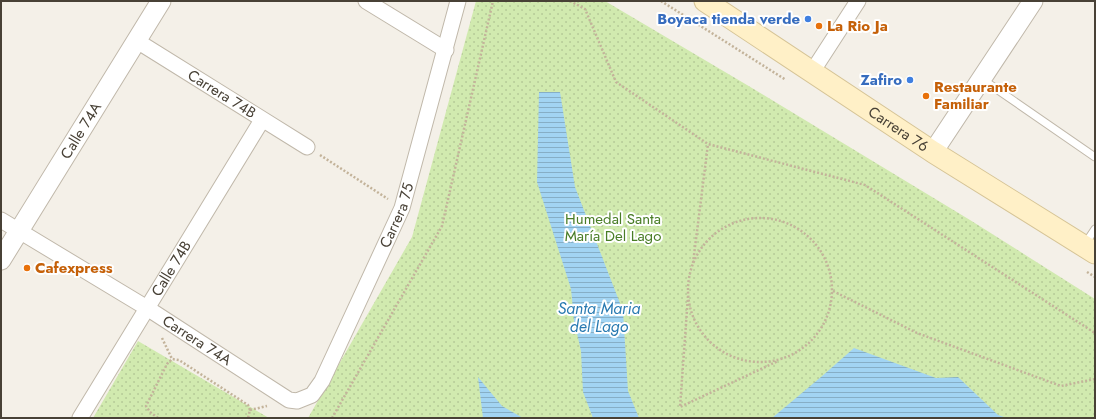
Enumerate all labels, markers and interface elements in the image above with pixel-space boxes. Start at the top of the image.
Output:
place label: Boyaca tienda verde [657,8,800,30]
marker: Boyaca tienda verde [803,14,813,24]
place label: La Rio Ja [827,15,888,37]
marker: La Rio Ja [814,21,824,31]
street label: Carrera 74B [183,64,260,124]
place label: Zafiro [861,69,902,91]
marker: Zafiro [905,75,915,85]
place label: Restaurante Familiar [934,76,1017,115]
marker: Restaurante Familiar [921,91,931,101]
street label: Calle 74A [55,98,107,163]
street label: Carrera 76 [864,101,933,157]
street label: Carrera 75 [374,180,419,252]
park label: Humedal Santa María Del Lago [565,208,661,247]
street label: Calle 74B [146,237,197,301]
place label: Cafexpress [35,257,113,279]
marker: Cafexpress [22,263,32,273]
water label: Santa Maria del Lago [558,297,640,338]
street label: Carrera 74A [158,310,236,371]

